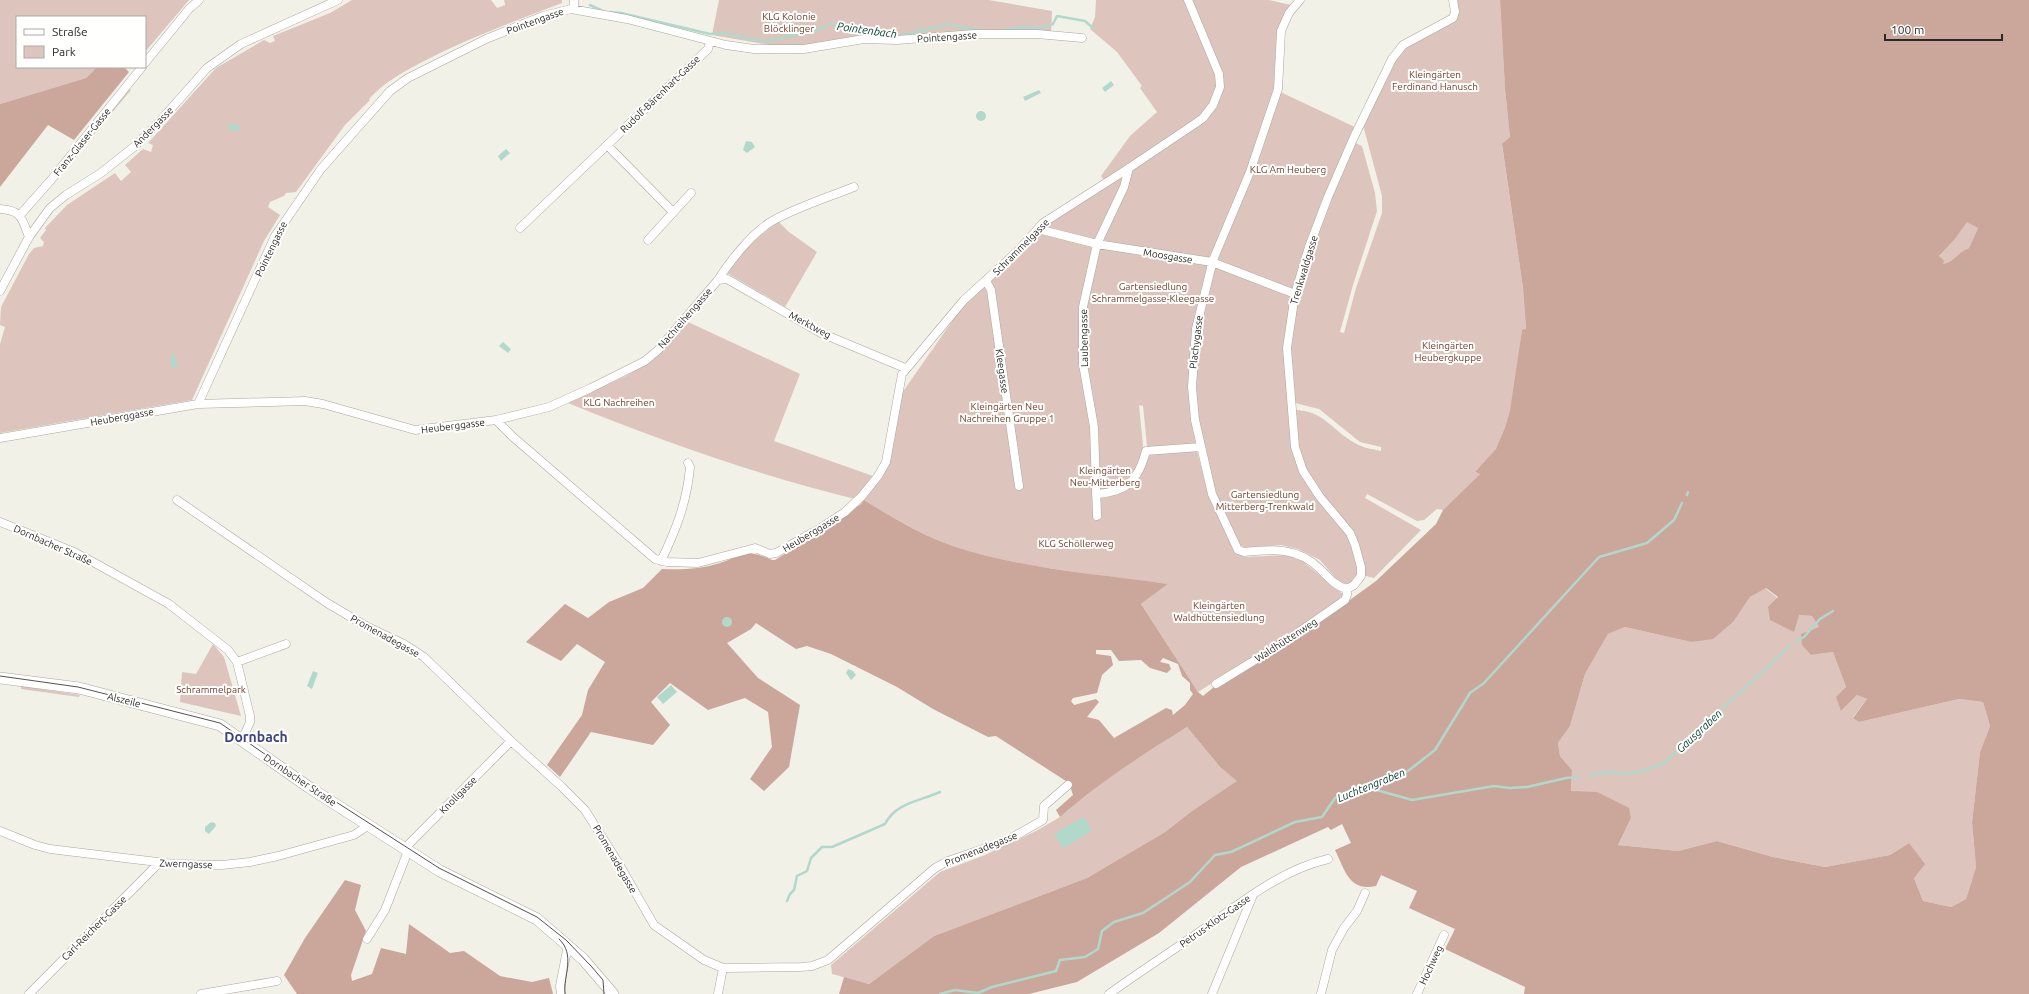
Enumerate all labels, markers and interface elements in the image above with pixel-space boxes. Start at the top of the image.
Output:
street label: Pointengasse [505,6,565,36]
park label: KLG Kolonie Blöcklinger [762,11,816,34]
legend [16,16,146,68]
scale bar [1885,16,2002,42]
water label: Pointenbach [836,20,898,40]
text: 100 m [1891,23,1924,36]
text: Straße [52,25,88,38]
street label: Pointengasse [917,29,977,45]
text: Park [52,45,76,58]
street label: Rudolf-Bärenhart-Gasse [618,53,702,135]
park label: Kleingärten Ferdinand Hanusch [1392,69,1478,92]
street label: Andergasse [131,105,175,149]
street label: Franz-Glaser-Gasse [51,106,113,178]
park label: KLG Am Heuberg [1250,164,1326,175]
street label: Schrammelgasse [991,217,1051,277]
street label: Pointengasse [253,220,289,278]
street label: Trenkwaldgasse [1288,234,1320,306]
street label: Moosgasse [1143,247,1193,265]
park label: Gartensiedlung Schrammelgasse-Kleegasse [1092,281,1214,304]
street label: Nachreihengasse [656,286,714,350]
street label: Merktweg [787,309,833,341]
street label: Laubengasse [1078,309,1090,367]
street label: Plachygasse [1187,315,1205,369]
park label: Kleingärten Heubergkuppe [1414,340,1482,363]
street label: Kleegasse [993,348,1011,394]
park label: KLG Nachreihen [583,397,655,408]
park label: Kleingärten Neu Nachreihen Gruppe 1 [960,401,1054,424]
street label: Heuberggasse [89,406,155,428]
street label: Heuberggasse [420,417,486,435]
park label: Kleingärten Neu-Mitterberg [1070,465,1140,488]
park label: Gartensiedlung Mitterberg-Trenkwald [1216,489,1314,512]
street label: Heuberggasse [781,512,841,554]
street label: Dornbacher Straße [12,523,94,567]
park label: KLG Schöllerweg [1039,538,1114,549]
park label: Kleingärten Waldhüttensiedlung [1173,600,1265,623]
street label: Promenadegasse [349,613,421,659]
street label: Waldhüttenweg [1253,616,1319,664]
park label: Schrammelpark [176,684,246,695]
street label: Alszeile [106,691,142,709]
water label: Gausgraben [1674,707,1724,755]
district label: Dornbach [224,729,288,745]
street label: Dornbacher Straße [262,752,338,808]
water label: Luchtengraben [1335,766,1407,804]
street label: Knollgasse [437,774,479,816]
street label: Promenadegasse [591,823,639,895]
street label: Promenadegasse [943,829,1019,869]
street label: Zwerngasse [159,858,213,870]
street label: Petrus-Klotz-Gasse [1177,892,1253,950]
street label: Carl-Reichert-Gasse [59,893,129,963]
street label: Hochweg [1417,944,1445,986]

